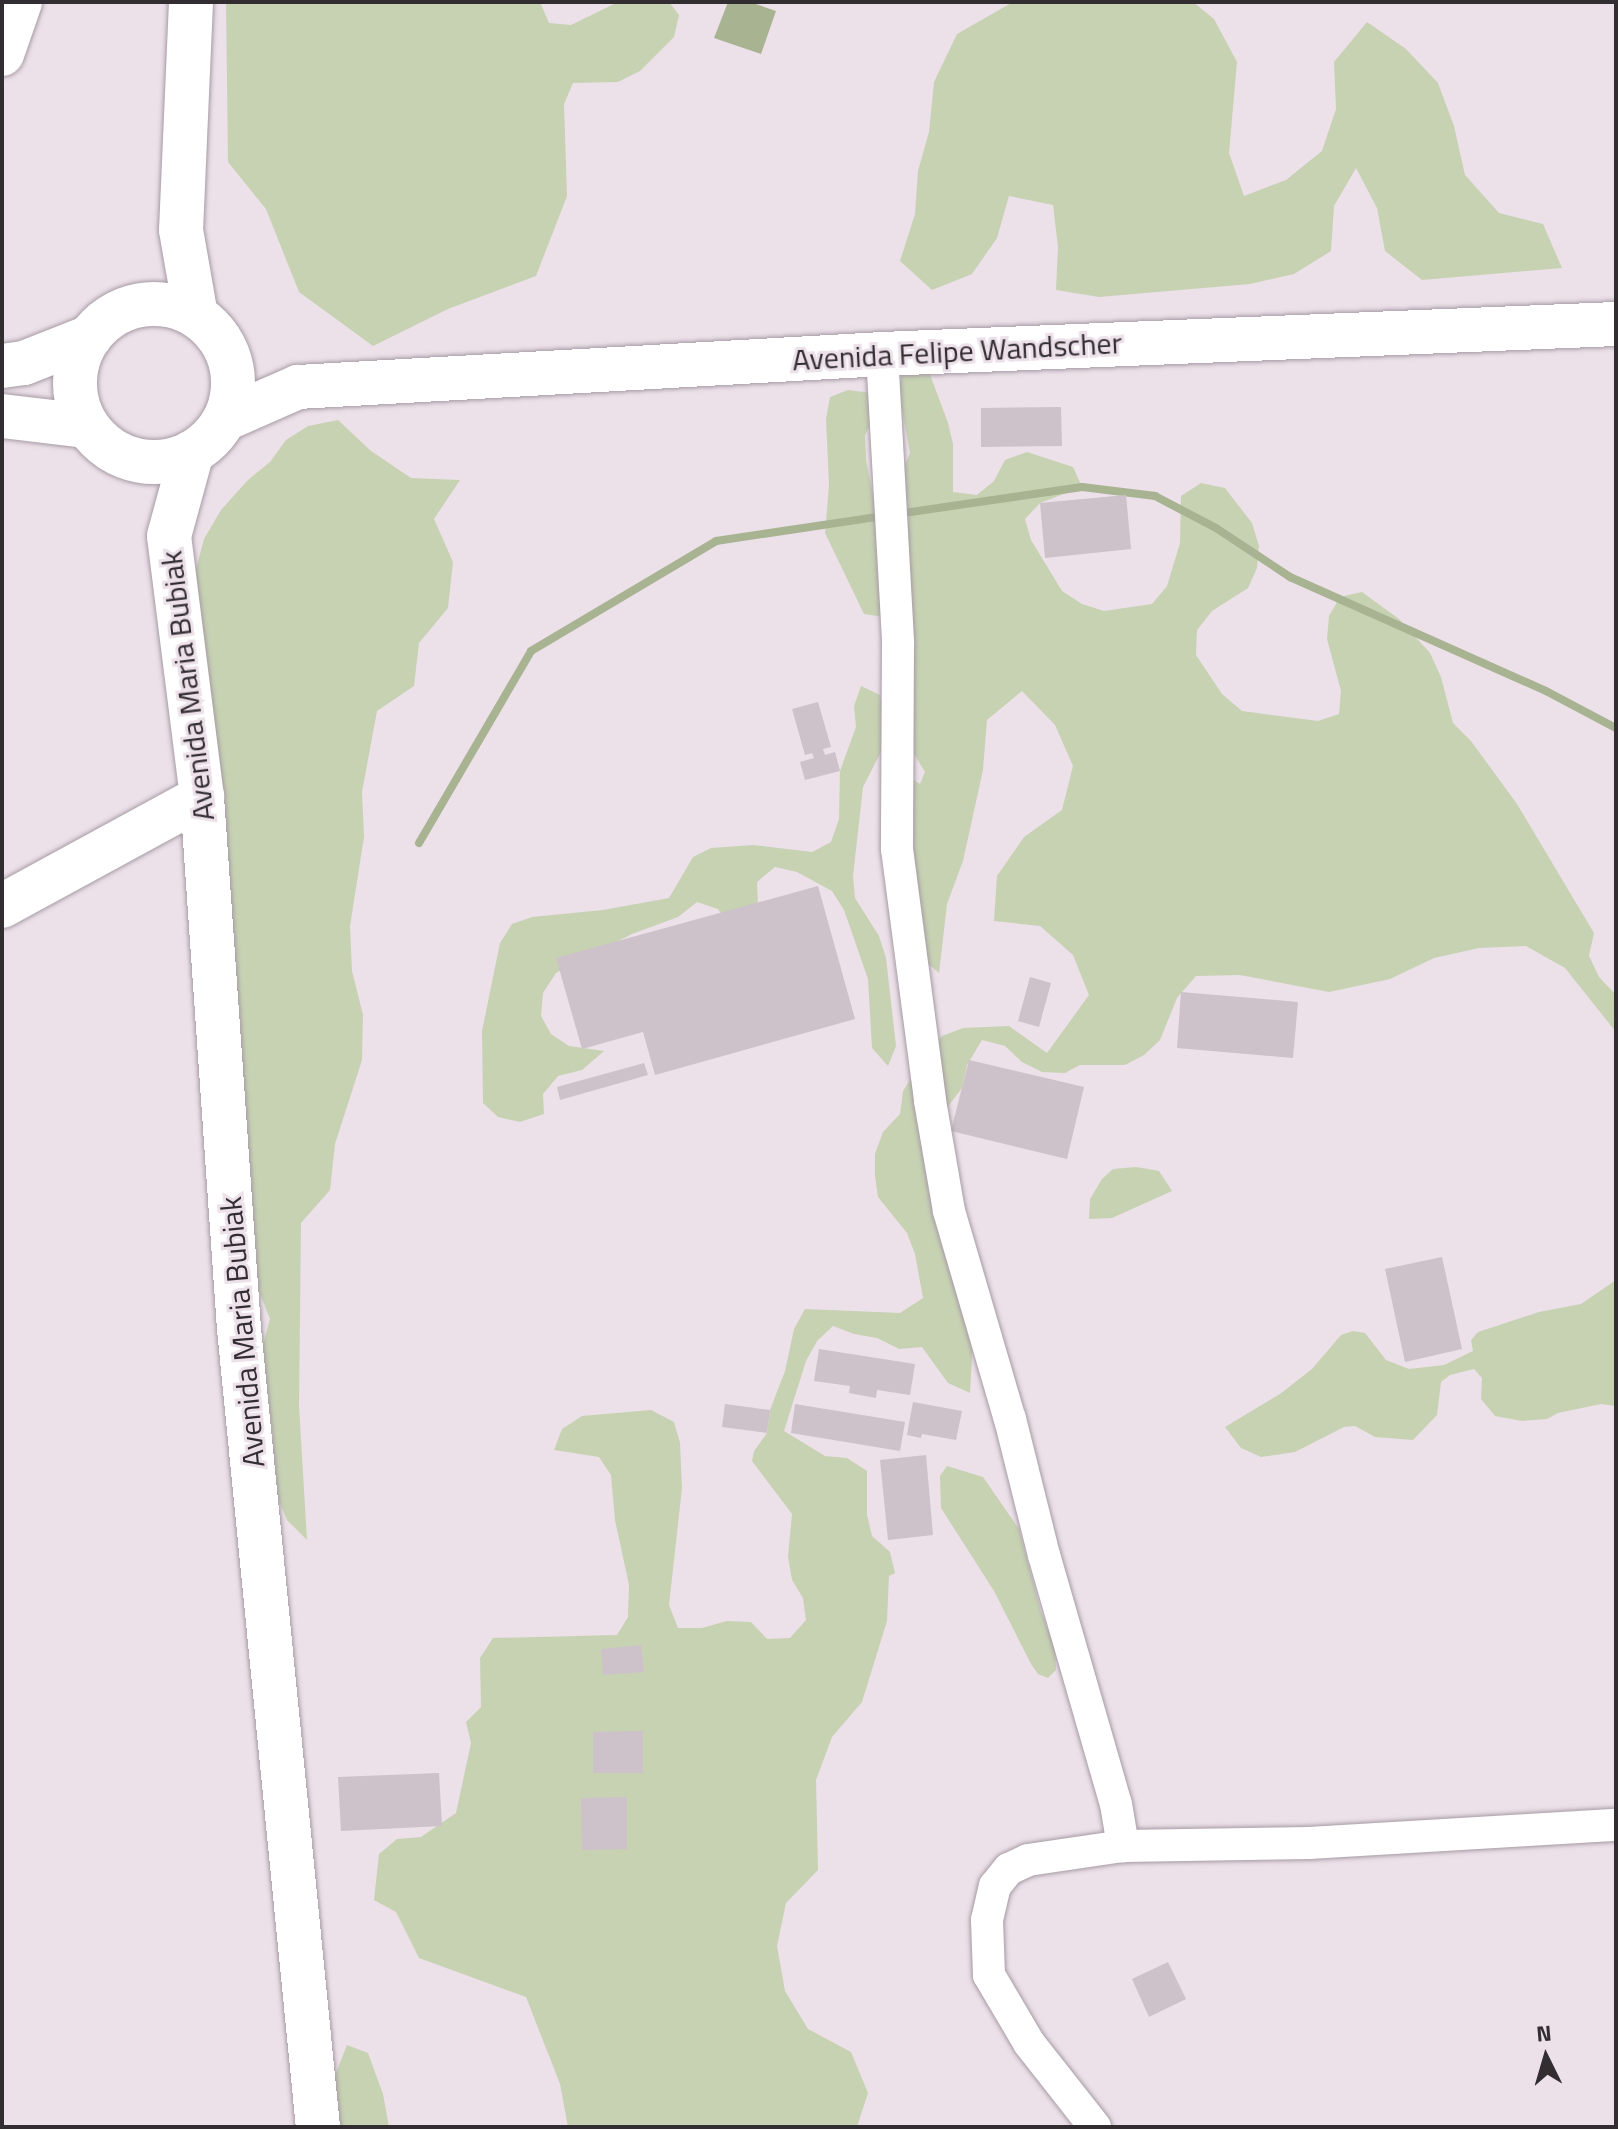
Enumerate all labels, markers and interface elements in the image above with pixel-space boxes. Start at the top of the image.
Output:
street label: Avenida Felipe Wandscher [791,324,1123,378]
street label: Avenida Maria Bubiak [153,549,221,823]
street label: Avenida Maria Bubiak [212,1195,272,1469]
text: N [1535,2015,1553,2051]
north arrow [1506,2017,1586,2097]

